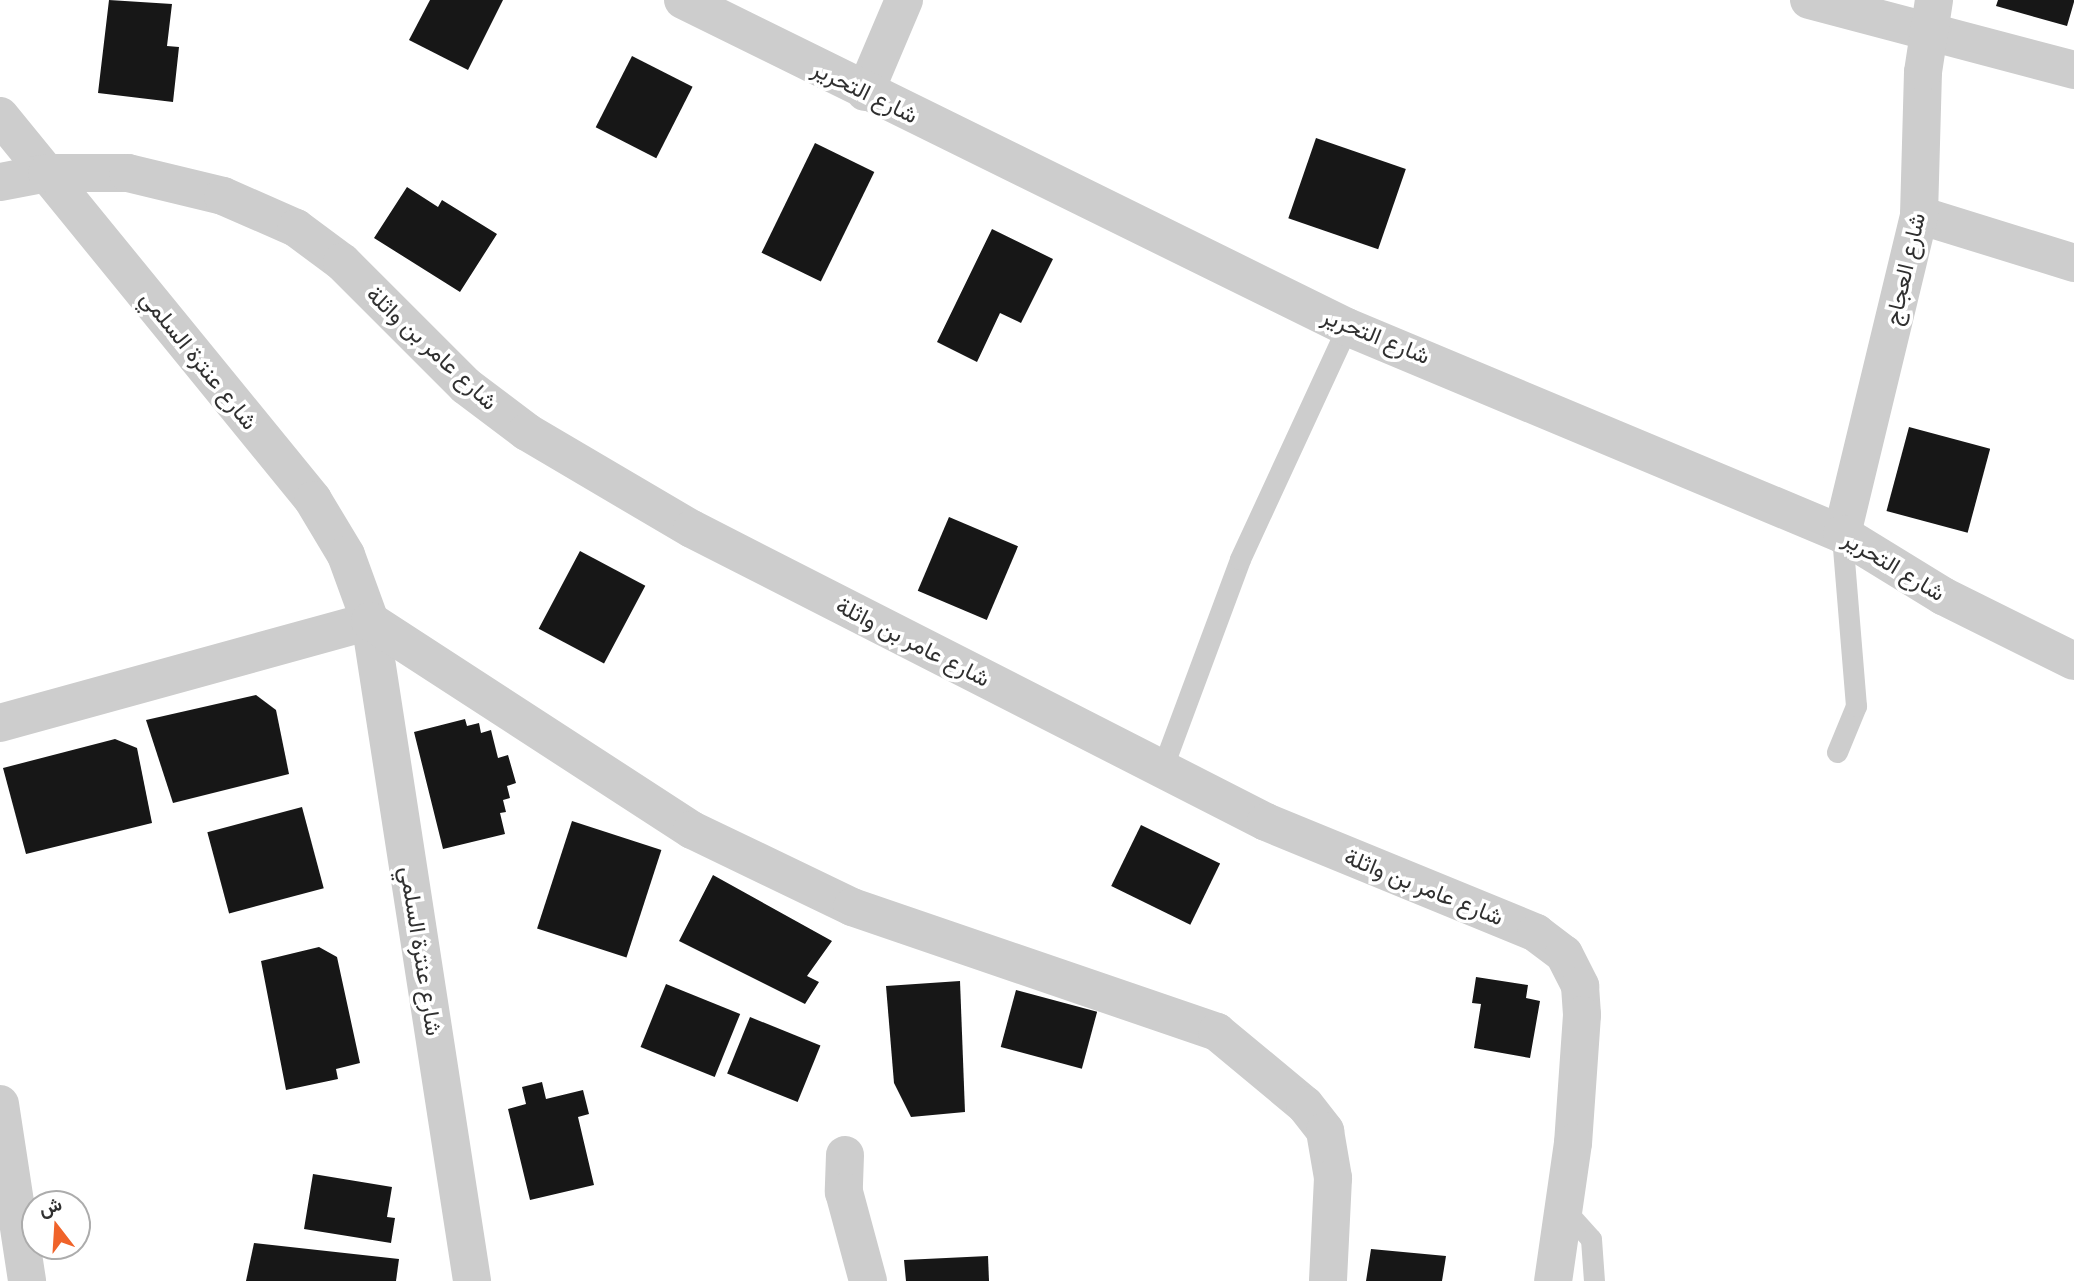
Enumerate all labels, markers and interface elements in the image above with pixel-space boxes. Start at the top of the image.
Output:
street label: شارع التحرير [808,55,922,129]
street label: شارع العجاج [1879,210,1931,328]
street label: شارع عامر بن واثلة [361,280,503,416]
street label: شارع عنترة السلمي [134,285,264,435]
street label: شارع التحرير [1318,302,1434,370]
street label: شارع التحرير [1838,525,1950,607]
street label: شارع عامر بن واثلة [831,591,995,693]
street label: شارع عامر بن واثلة [1341,843,1507,931]
street label: شارع عنترة السلمي [394,864,448,1038]
north arrow [21,1190,91,1260]
text: ش [36,1191,65,1222]

